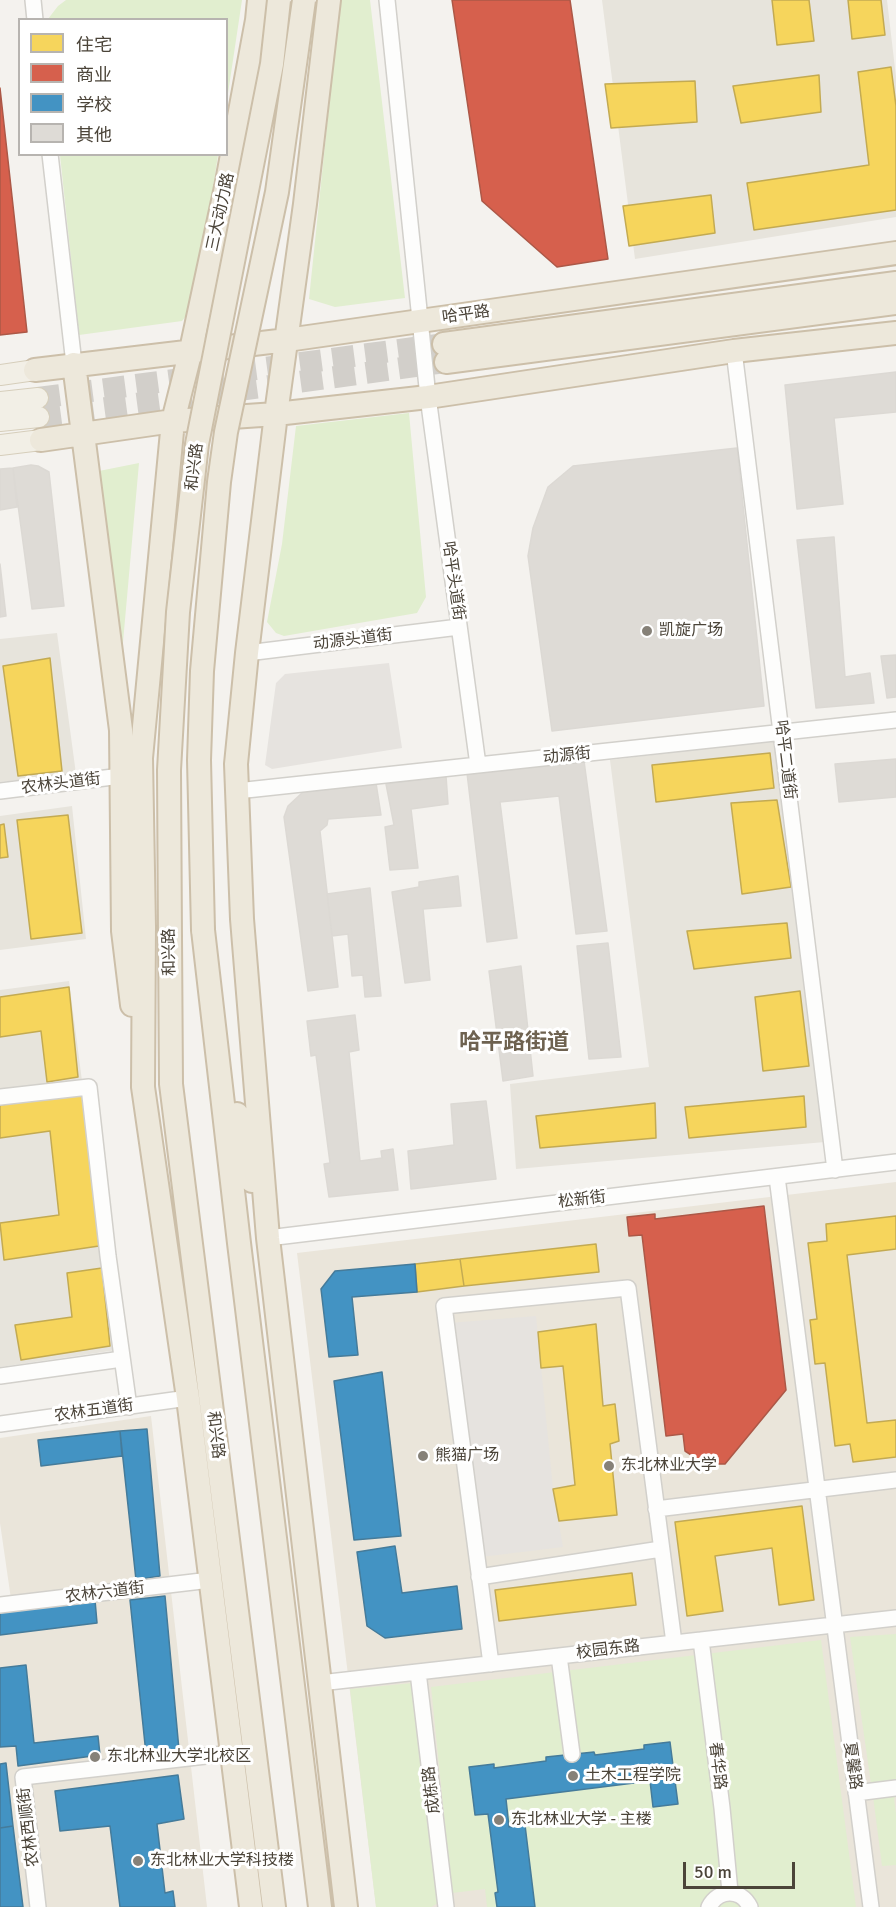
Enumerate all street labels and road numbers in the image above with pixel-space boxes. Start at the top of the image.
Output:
street label: 三大动力路 [203,171,239,253]
street label: 哈平路 [441,302,491,328]
street label: 和兴路 [183,442,207,492]
street label: 哈平头道街 [438,540,468,622]
street label: 动源头道街 [312,626,394,654]
street label: 哈平二道街 [771,719,799,801]
street label: 动源街 [542,744,592,768]
street label: 农林头道街 [20,770,102,798]
street label: 和兴路 [160,928,180,976]
street label: 松新街 [557,1188,607,1212]
street label: 农林五道街 [53,1396,135,1426]
street label: 和兴路 [203,1410,227,1460]
street label: 农林六道街 [64,1579,146,1607]
street label: 校园东路 [575,1637,641,1663]
street label: 春华路 [705,1741,729,1791]
street label: 夏馨路 [839,1741,865,1791]
street label: 成栋路 [420,1765,444,1815]
street label: 农林西顺街 [15,1786,43,1868]

